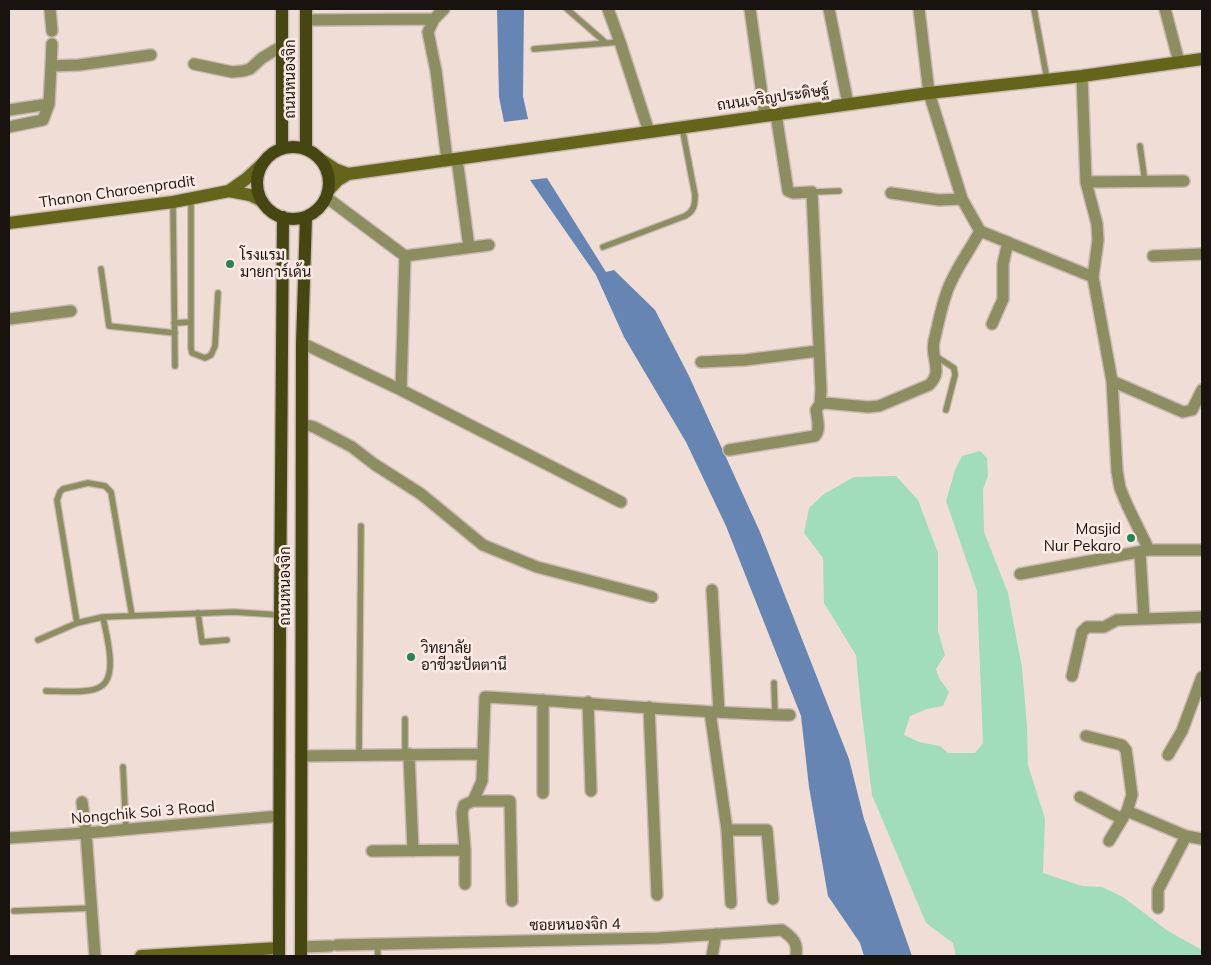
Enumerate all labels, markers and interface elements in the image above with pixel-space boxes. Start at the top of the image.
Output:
street label: ถนนหนองจิก [281,39,299,119]
street label: ถนนเจริญประดิษฐ์ [716,81,830,115]
street label: Thanon Charoenpradit [38,172,196,212]
place label: โรงแรม มายการ์เด้น [240,246,311,281]
marker: โรงแรม มายการ์เด้น [224,258,236,270]
place label: Masjid Nur Pekaro [1044,520,1121,555]
marker: Masjid Nur Pekaro [1125,532,1137,544]
street label: ถนนหนองจิก [276,546,294,626]
place label: วิทยาลัย อาชีวะปัตตานี [421,639,507,674]
marker: วิทยาลัย อาชีวะปัตตานี [405,651,417,663]
street label: Nongchik Soi 3 Road [70,798,216,828]
street label: ซอยหนองจิก 4 [529,915,621,935]

